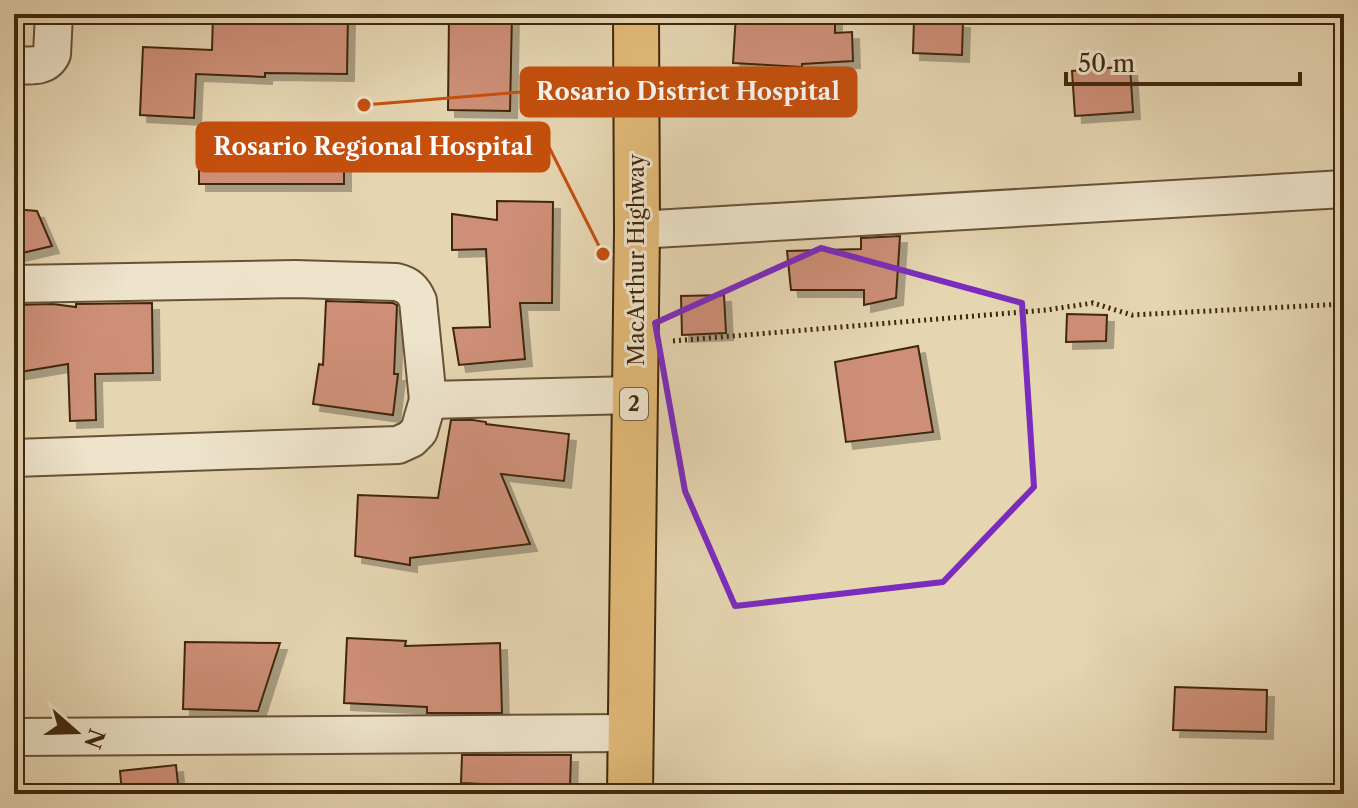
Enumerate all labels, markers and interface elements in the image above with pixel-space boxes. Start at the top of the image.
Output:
scale bar [1066,36,1300,86]
text: 50 m [1078,49,1135,78]
callout: Rosario District Hospital [521,68,856,116]
text: Rosario District Hospital [536,77,840,106]
callout: Rosario Regional Hospital [197,123,549,171]
text: Rosario Regional Hospital [213,132,533,161]
street label: MacArthur Highway [623,153,650,366]
road number: 2 [620,388,648,420]
north arrow [36,692,116,772]
text: N [78,725,110,752]

